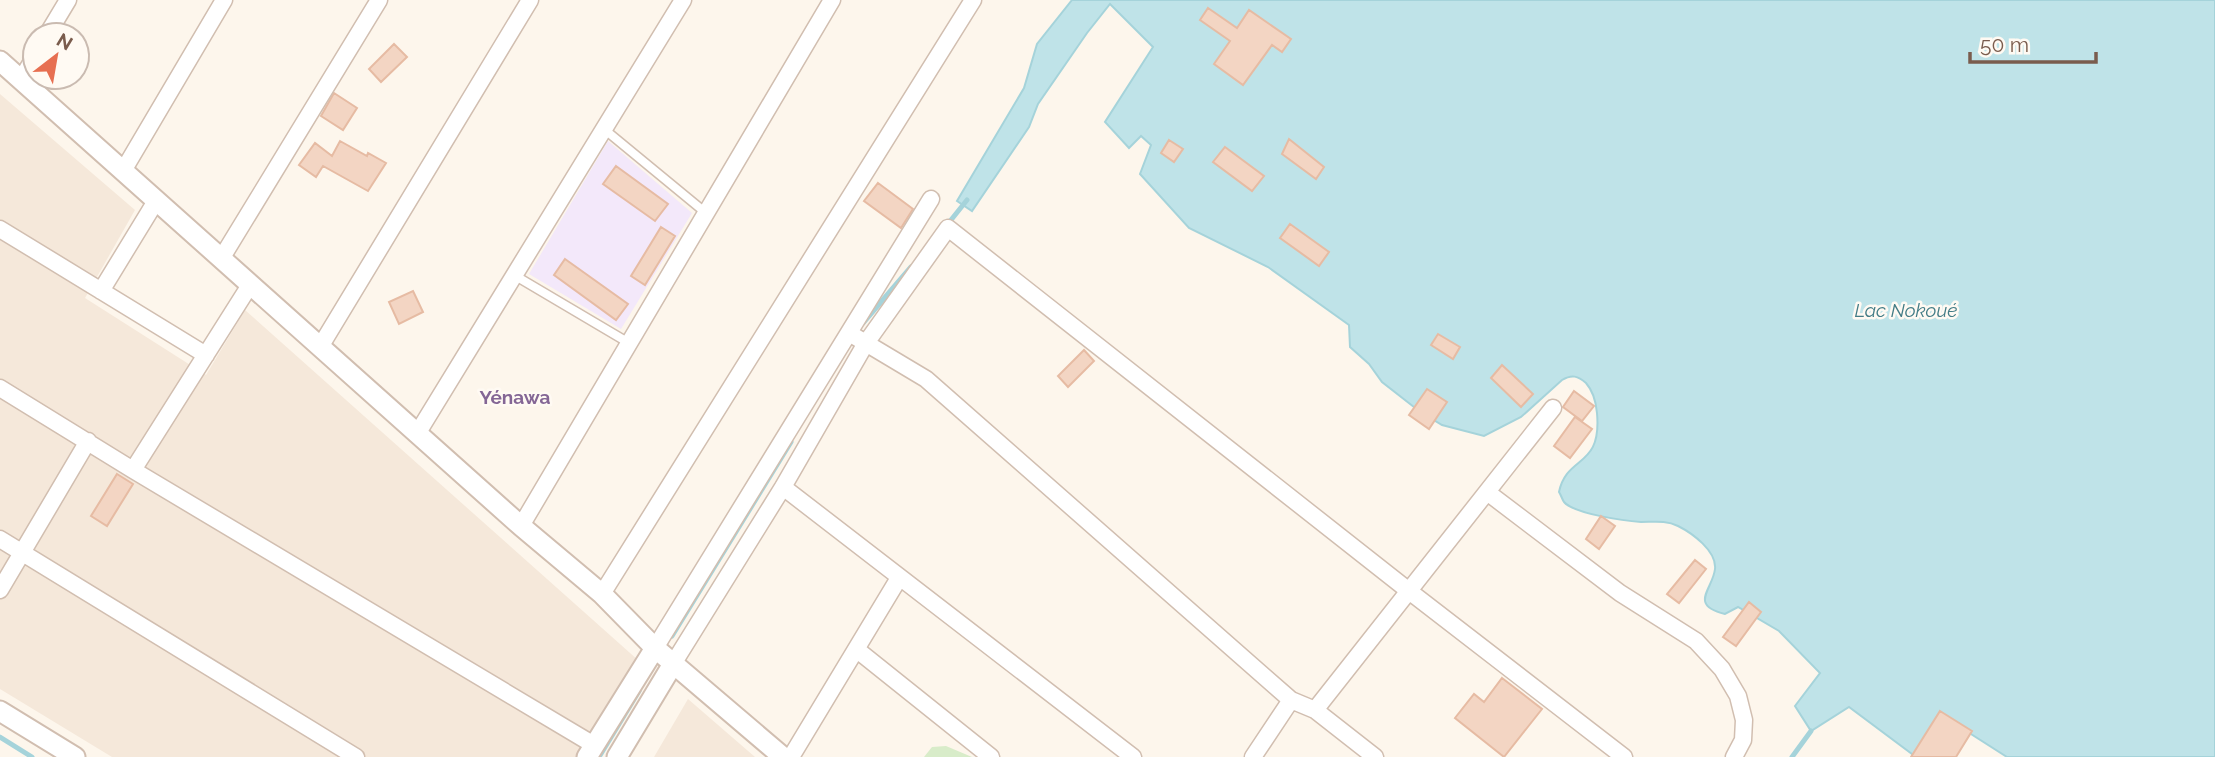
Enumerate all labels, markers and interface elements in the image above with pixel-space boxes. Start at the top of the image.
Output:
north arrow [21,21,91,91]
scale bar [1970,21,2096,65]
text: N [53,28,77,55]
text: 50 m [1980,32,2029,57]
water label: Lac Nokoué [1855,299,1957,321]
district label: Yénawa [480,386,550,408]

